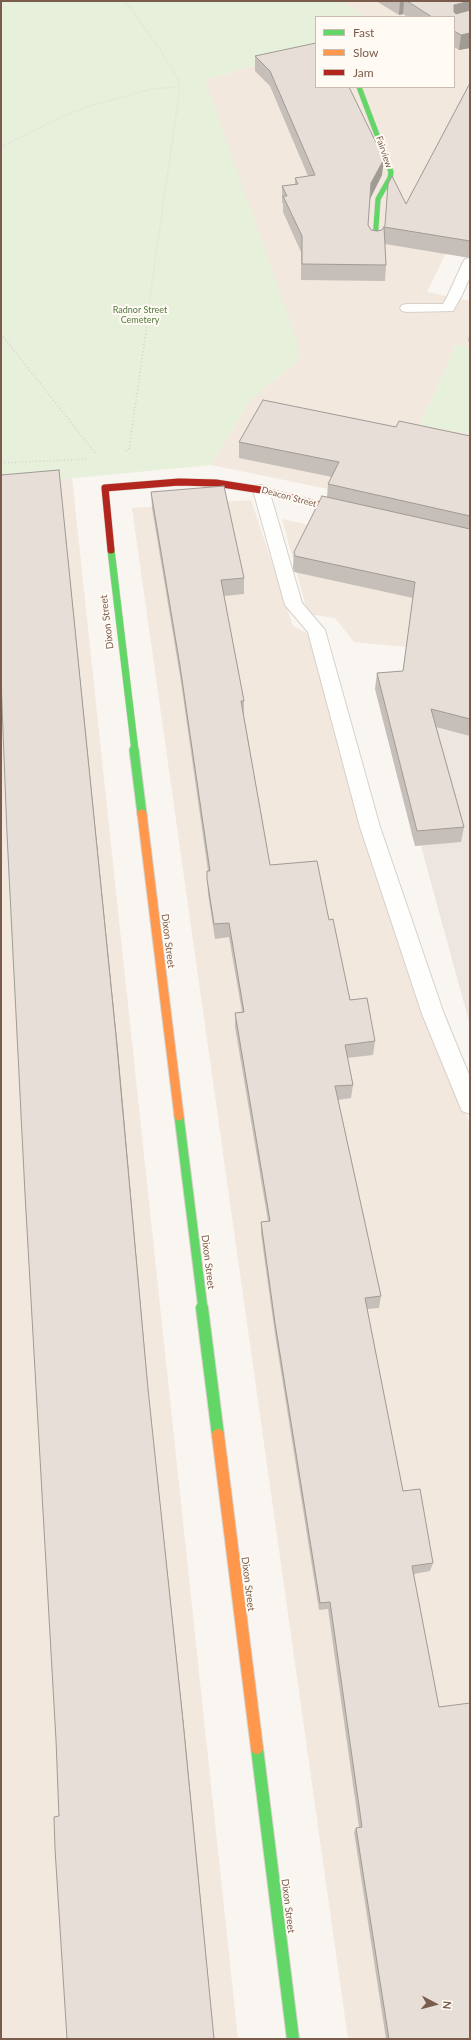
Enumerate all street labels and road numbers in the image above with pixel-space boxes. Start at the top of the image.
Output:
street label: Fairview [374,135,394,169]
street label: Deacon Street [260,484,318,510]
street label: Dixon Street [98,594,116,650]
street label: Dixon Street [159,913,177,969]
street label: Dixon Street [199,1234,217,1290]
street label: Dixon Street [239,1556,257,1612]
street label: Dixon Street [279,1878,297,1934]

